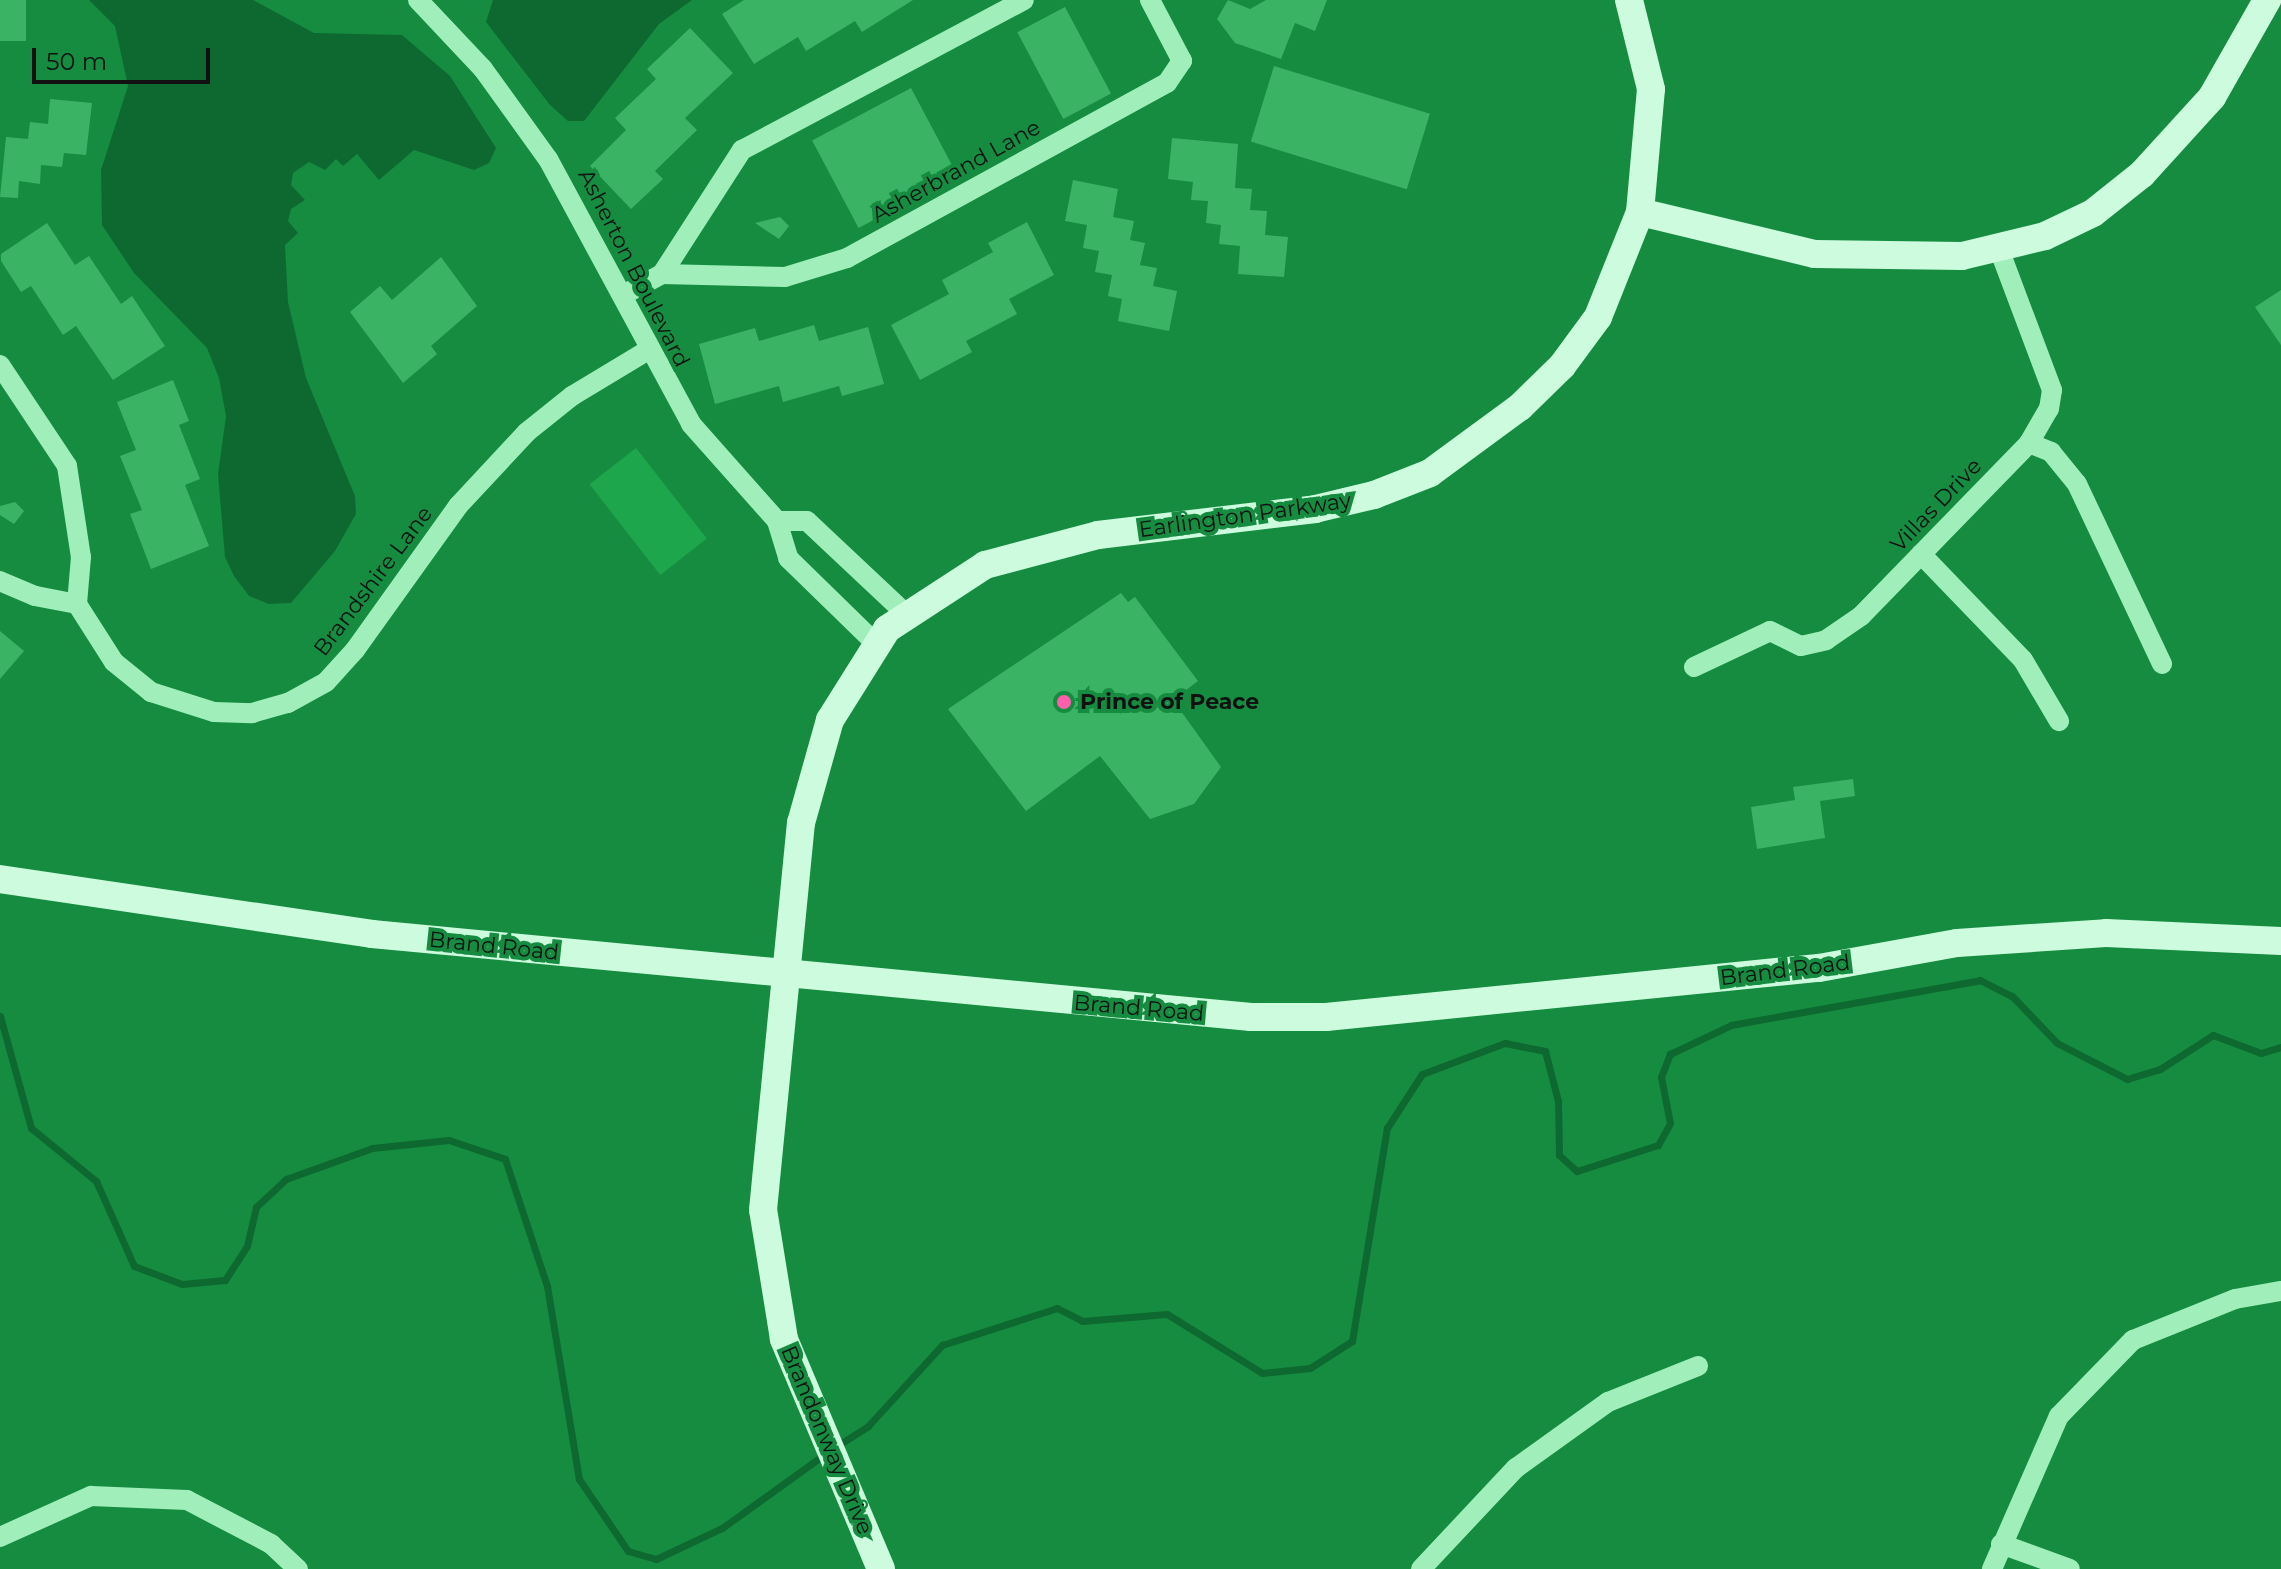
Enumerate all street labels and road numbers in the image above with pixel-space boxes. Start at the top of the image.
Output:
street label: Asherbrand Lane [867,114,1045,228]
street label: Asherton Boulevard [573,165,695,371]
street label: Villas Drive [1885,453,1987,557]
street label: Earlington Parkway [1137,487,1353,543]
street label: Brandshire Lane [308,501,438,661]
street label: Brand Road [428,926,560,966]
street label: Brand Road [1719,949,1851,991]
street label: Brand Road [1073,989,1205,1027]
street label: Brandonway Drive [775,1342,879,1538]

